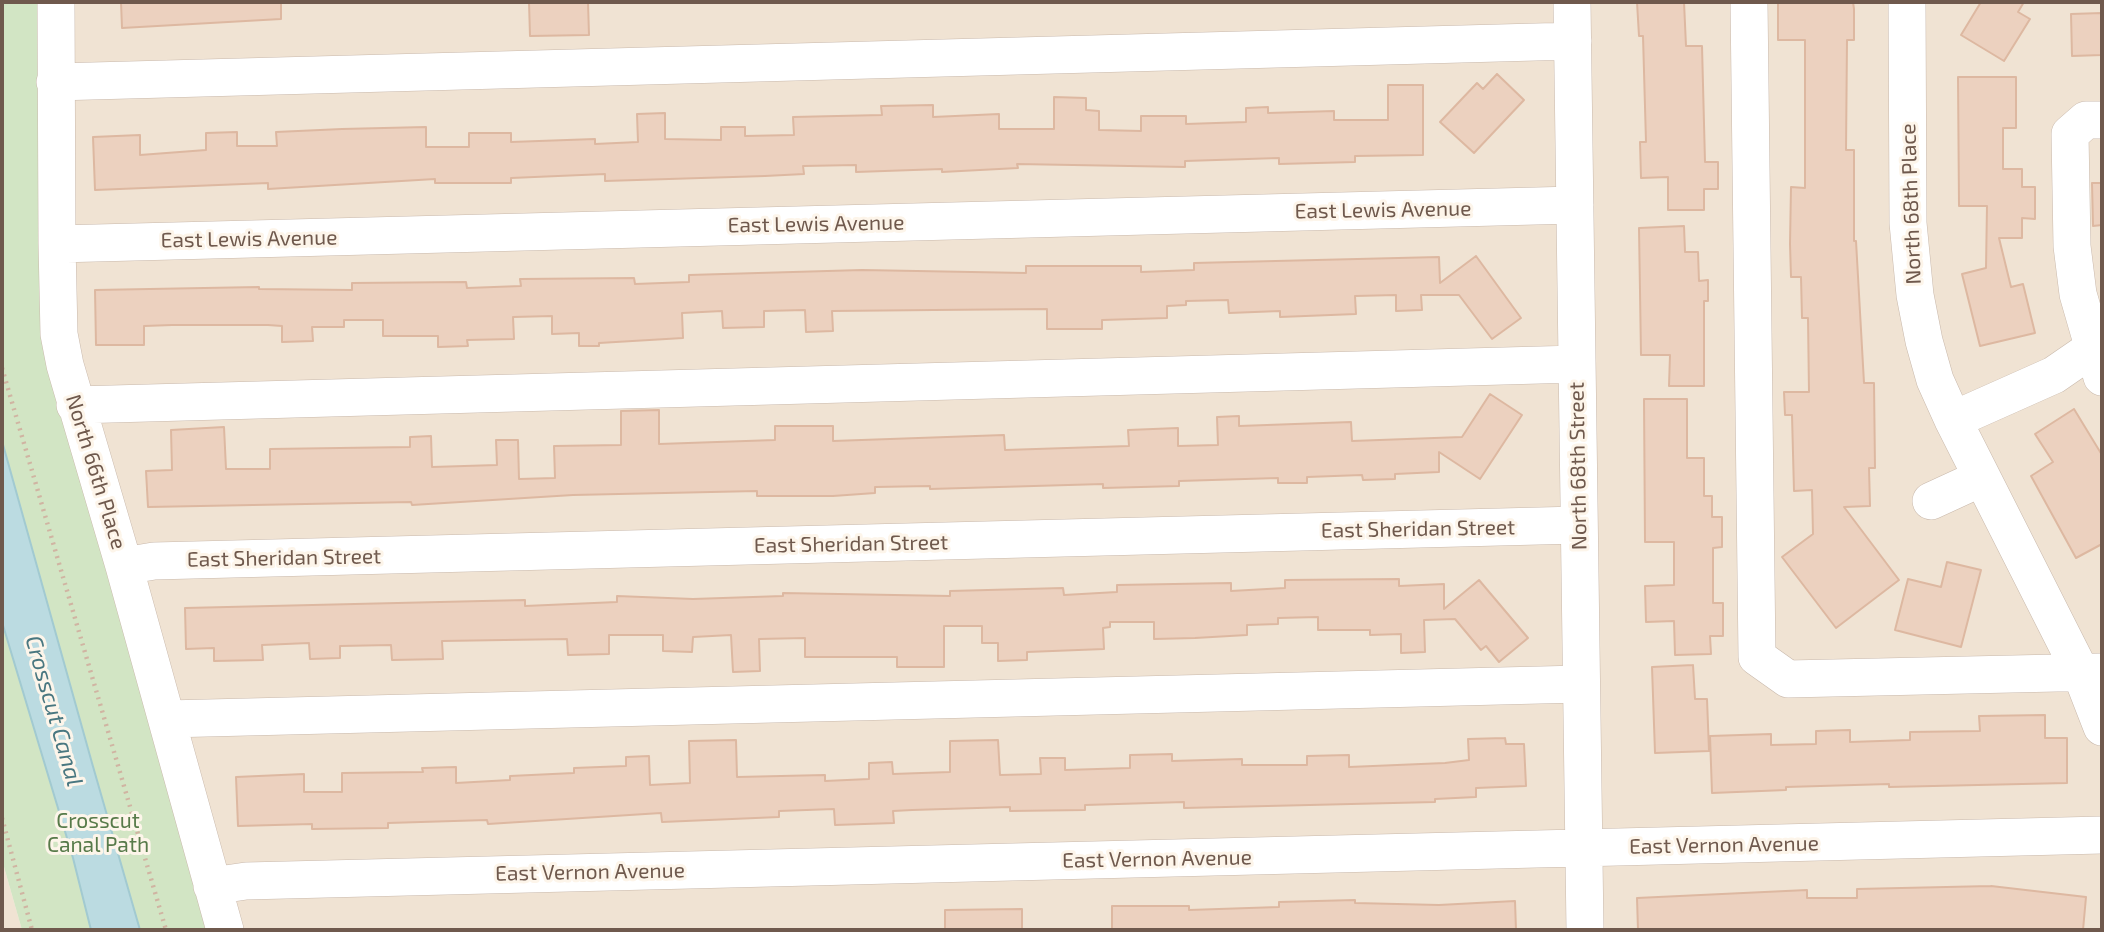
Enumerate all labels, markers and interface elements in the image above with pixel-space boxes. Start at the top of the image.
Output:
street label: North 68th Place [1896,123,1926,285]
street label: East Lewis Avenue [1294,196,1472,224]
street label: East Lewis Avenue [727,210,905,238]
street label: East Lewis Avenue [160,225,338,253]
street label: North 68th Street [1564,382,1592,550]
street label: North 66th Place [60,392,132,552]
street label: East Sheridan Street [1321,515,1515,543]
street label: East Sheridan Street [754,530,948,558]
street label: East Sheridan Street [187,544,381,572]
water label: Crosscut Canal [19,632,89,790]
park label: Crosscut Canal Path [47,808,149,858]
street label: East Vernon Avenue [1629,831,1819,859]
street label: East Vernon Avenue [1062,845,1252,873]
street label: East Vernon Avenue [495,858,685,886]

